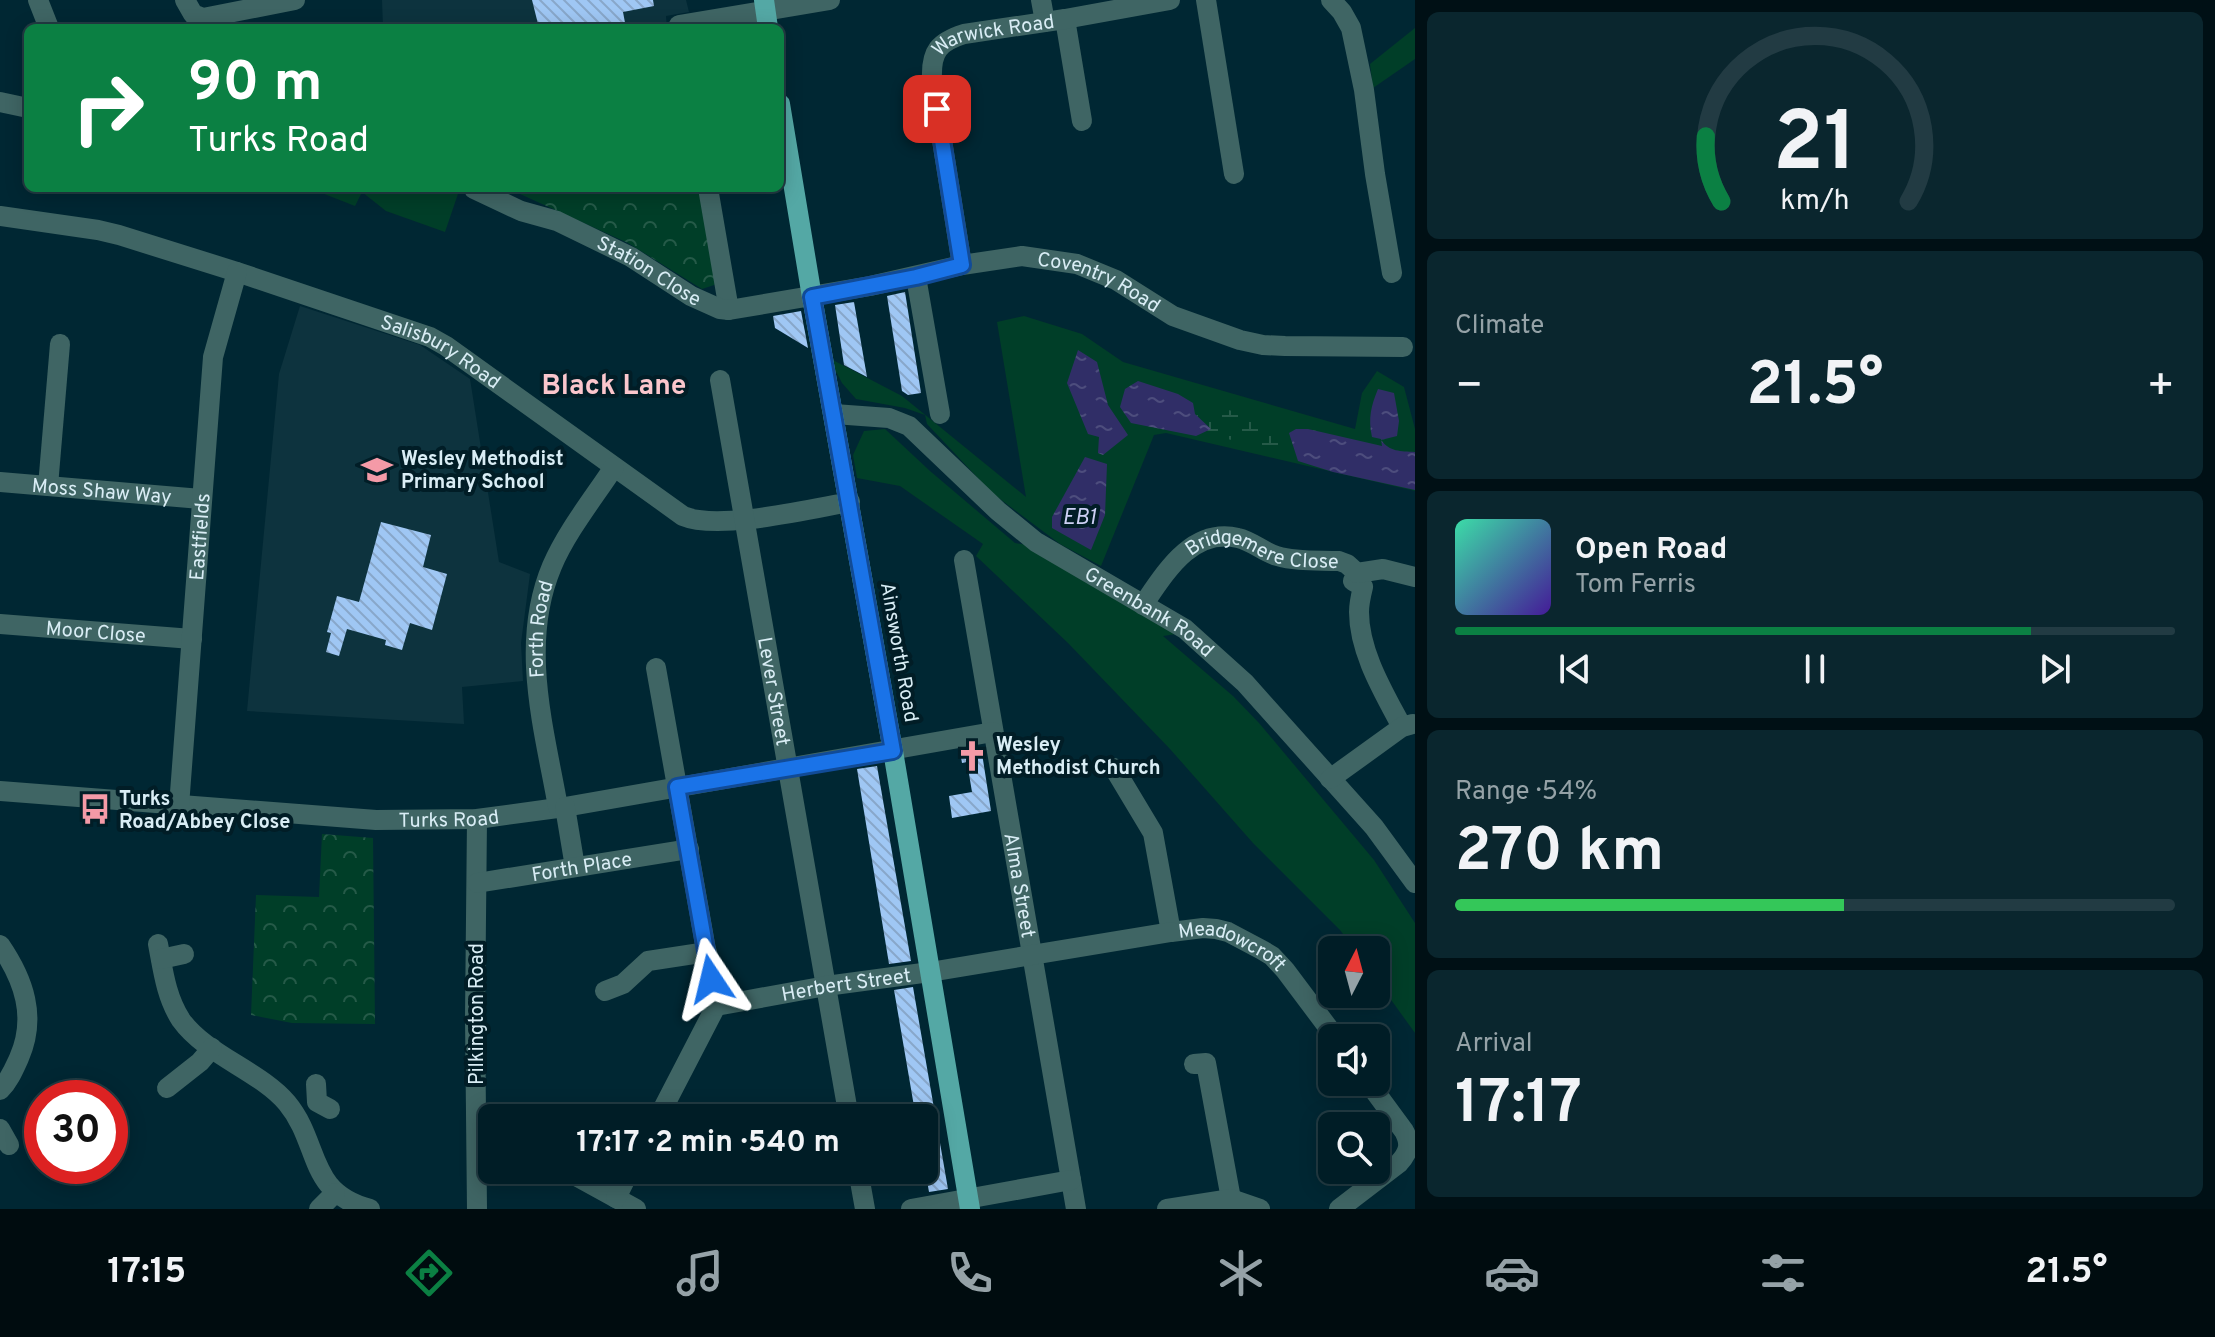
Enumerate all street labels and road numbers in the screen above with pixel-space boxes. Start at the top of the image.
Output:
street label: Warwick Road [927,10,1056,63]
street label: Station Close [592,231,704,314]
street label: Coventry Road [1035,247,1165,320]
street label: Salisbury Road [377,310,505,396]
street label: Moss Shaw Way [30,474,172,511]
street label: Eastfields [185,492,218,581]
street label: Bridgemere Close [1181,525,1339,576]
street label: Greenbank Road [1079,562,1219,664]
street label: Forth Road [525,578,561,679]
street label: Ainsworth Road [873,580,923,724]
street label: Moor Close [45,617,147,650]
street label: Lever Street [750,635,795,748]
street label: Turks Road [398,805,501,835]
street label: Alma Street [996,831,1040,940]
street label: Forth Place [530,847,634,889]
street label: Meadowcroft [1177,917,1291,978]
street label: Pilkington Road [465,943,491,1085]
street label: Herbert Street [780,964,913,1009]

